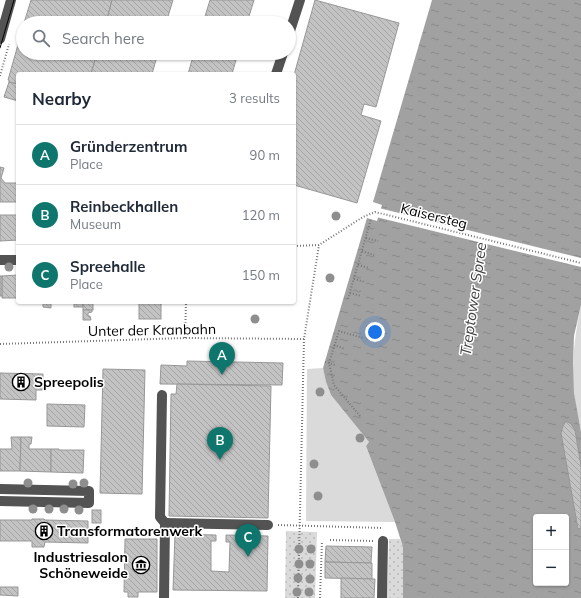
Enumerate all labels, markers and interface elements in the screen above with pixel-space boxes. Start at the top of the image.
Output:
search box [16,16,296,60]
icon: search [30,27,52,49]
text: Search here [62,29,144,48]
text: Nearby [32,88,91,109]
text: 3 results [229,90,280,106]
text: Gründerzentrum [70,137,187,156]
text: A [40,147,50,163]
text: 90 m [250,147,280,163]
text: Place [70,156,103,172]
text: Reinbeckhallen [70,197,178,216]
street label: Kaisersteg [399,199,469,233]
text: B [41,207,49,223]
text: 120 m [242,207,280,223]
text: Museum [70,216,121,232]
water label: Treptower Spree [456,241,490,357]
text: Spreehalle [70,257,146,276]
text: C [41,267,49,283]
text: 150 m [242,267,280,283]
text: Place [70,276,103,292]
street label: Unter der Kranbahn [88,320,216,340]
your location [365,322,385,342]
pin: A [209,342,235,375]
building icon: Spreepolis [11,372,31,392]
place label: Spreepolis [34,373,104,391]
pin: B [207,427,233,460]
map controls [533,514,569,586]
button: + [533,514,569,550]
building icon: Transformatorenwerk [34,521,54,541]
place label: Transformatorenwerk [57,522,203,540]
pin: C [235,524,261,557]
place label: Industriesalon Schöneweide [33,548,128,582]
button: − [533,550,569,586]
museum icon: Industriesalon Schöneweide [131,555,151,575]

